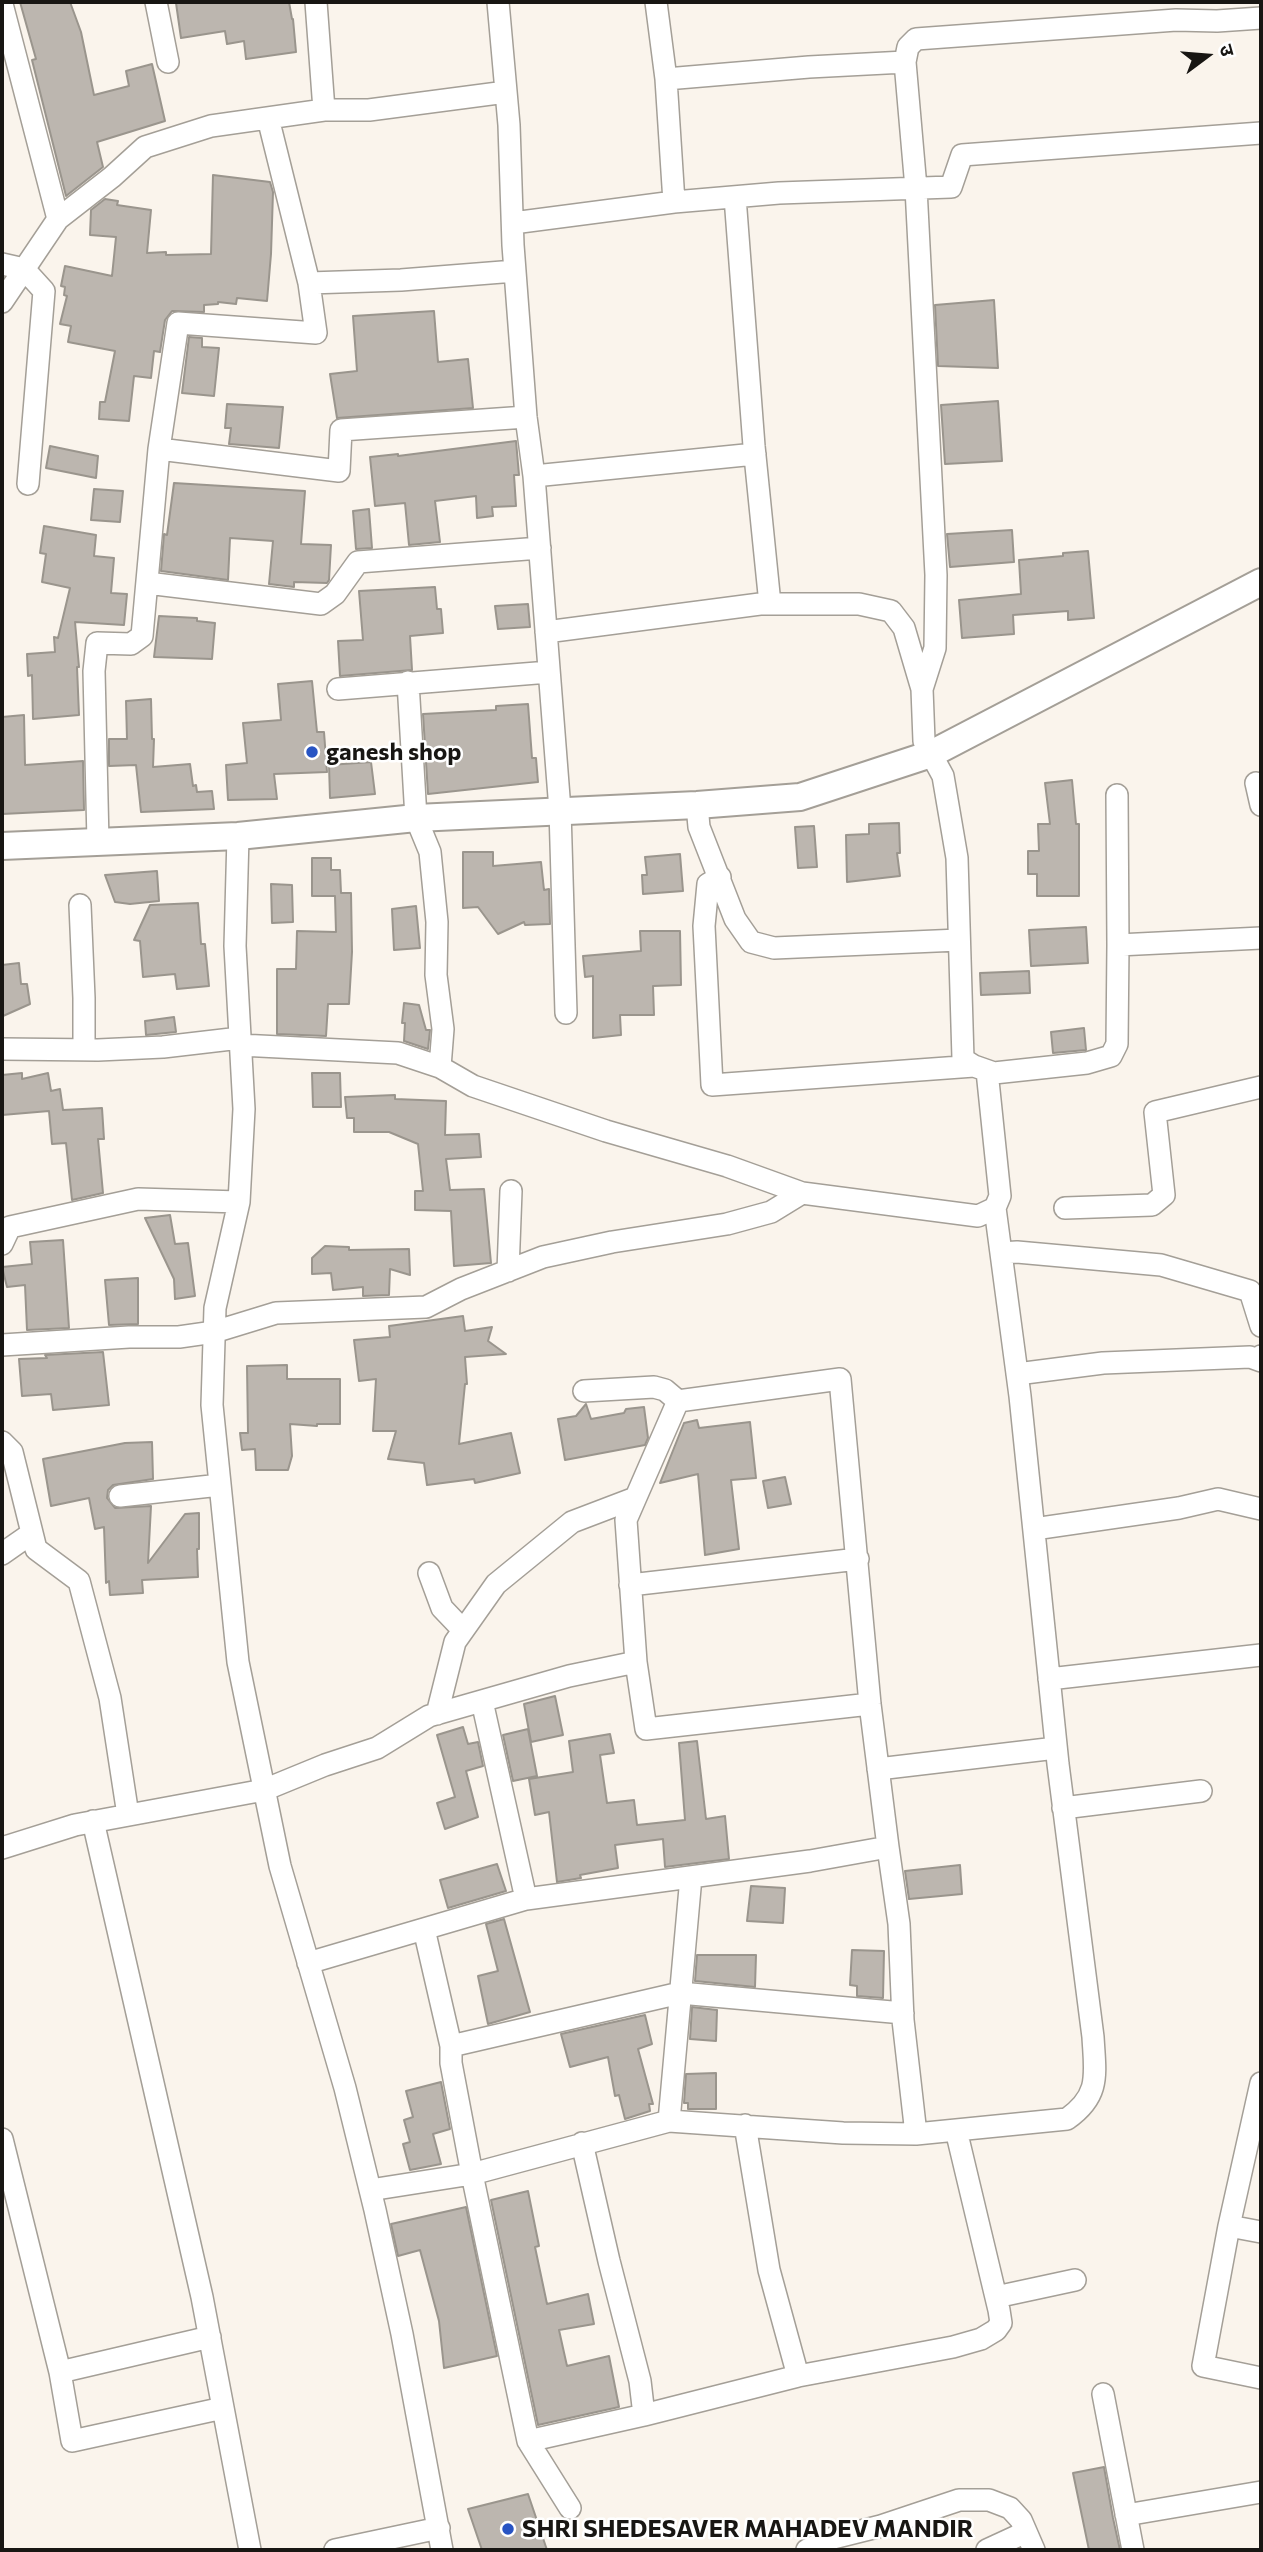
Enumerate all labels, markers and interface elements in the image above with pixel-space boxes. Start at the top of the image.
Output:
north arrow [1172,21,1242,91]
text: उ [1215,42,1240,59]
place label: ganesh shop [326,738,462,766]
marker: ganesh shop [304,744,320,760]
place label: SHRI SHEDESAVER MAHADEV MANDIR [522,2515,973,2543]
marker: SHRI SHEDESAVER MAHADEV MANDIR [500,2521,516,2537]

